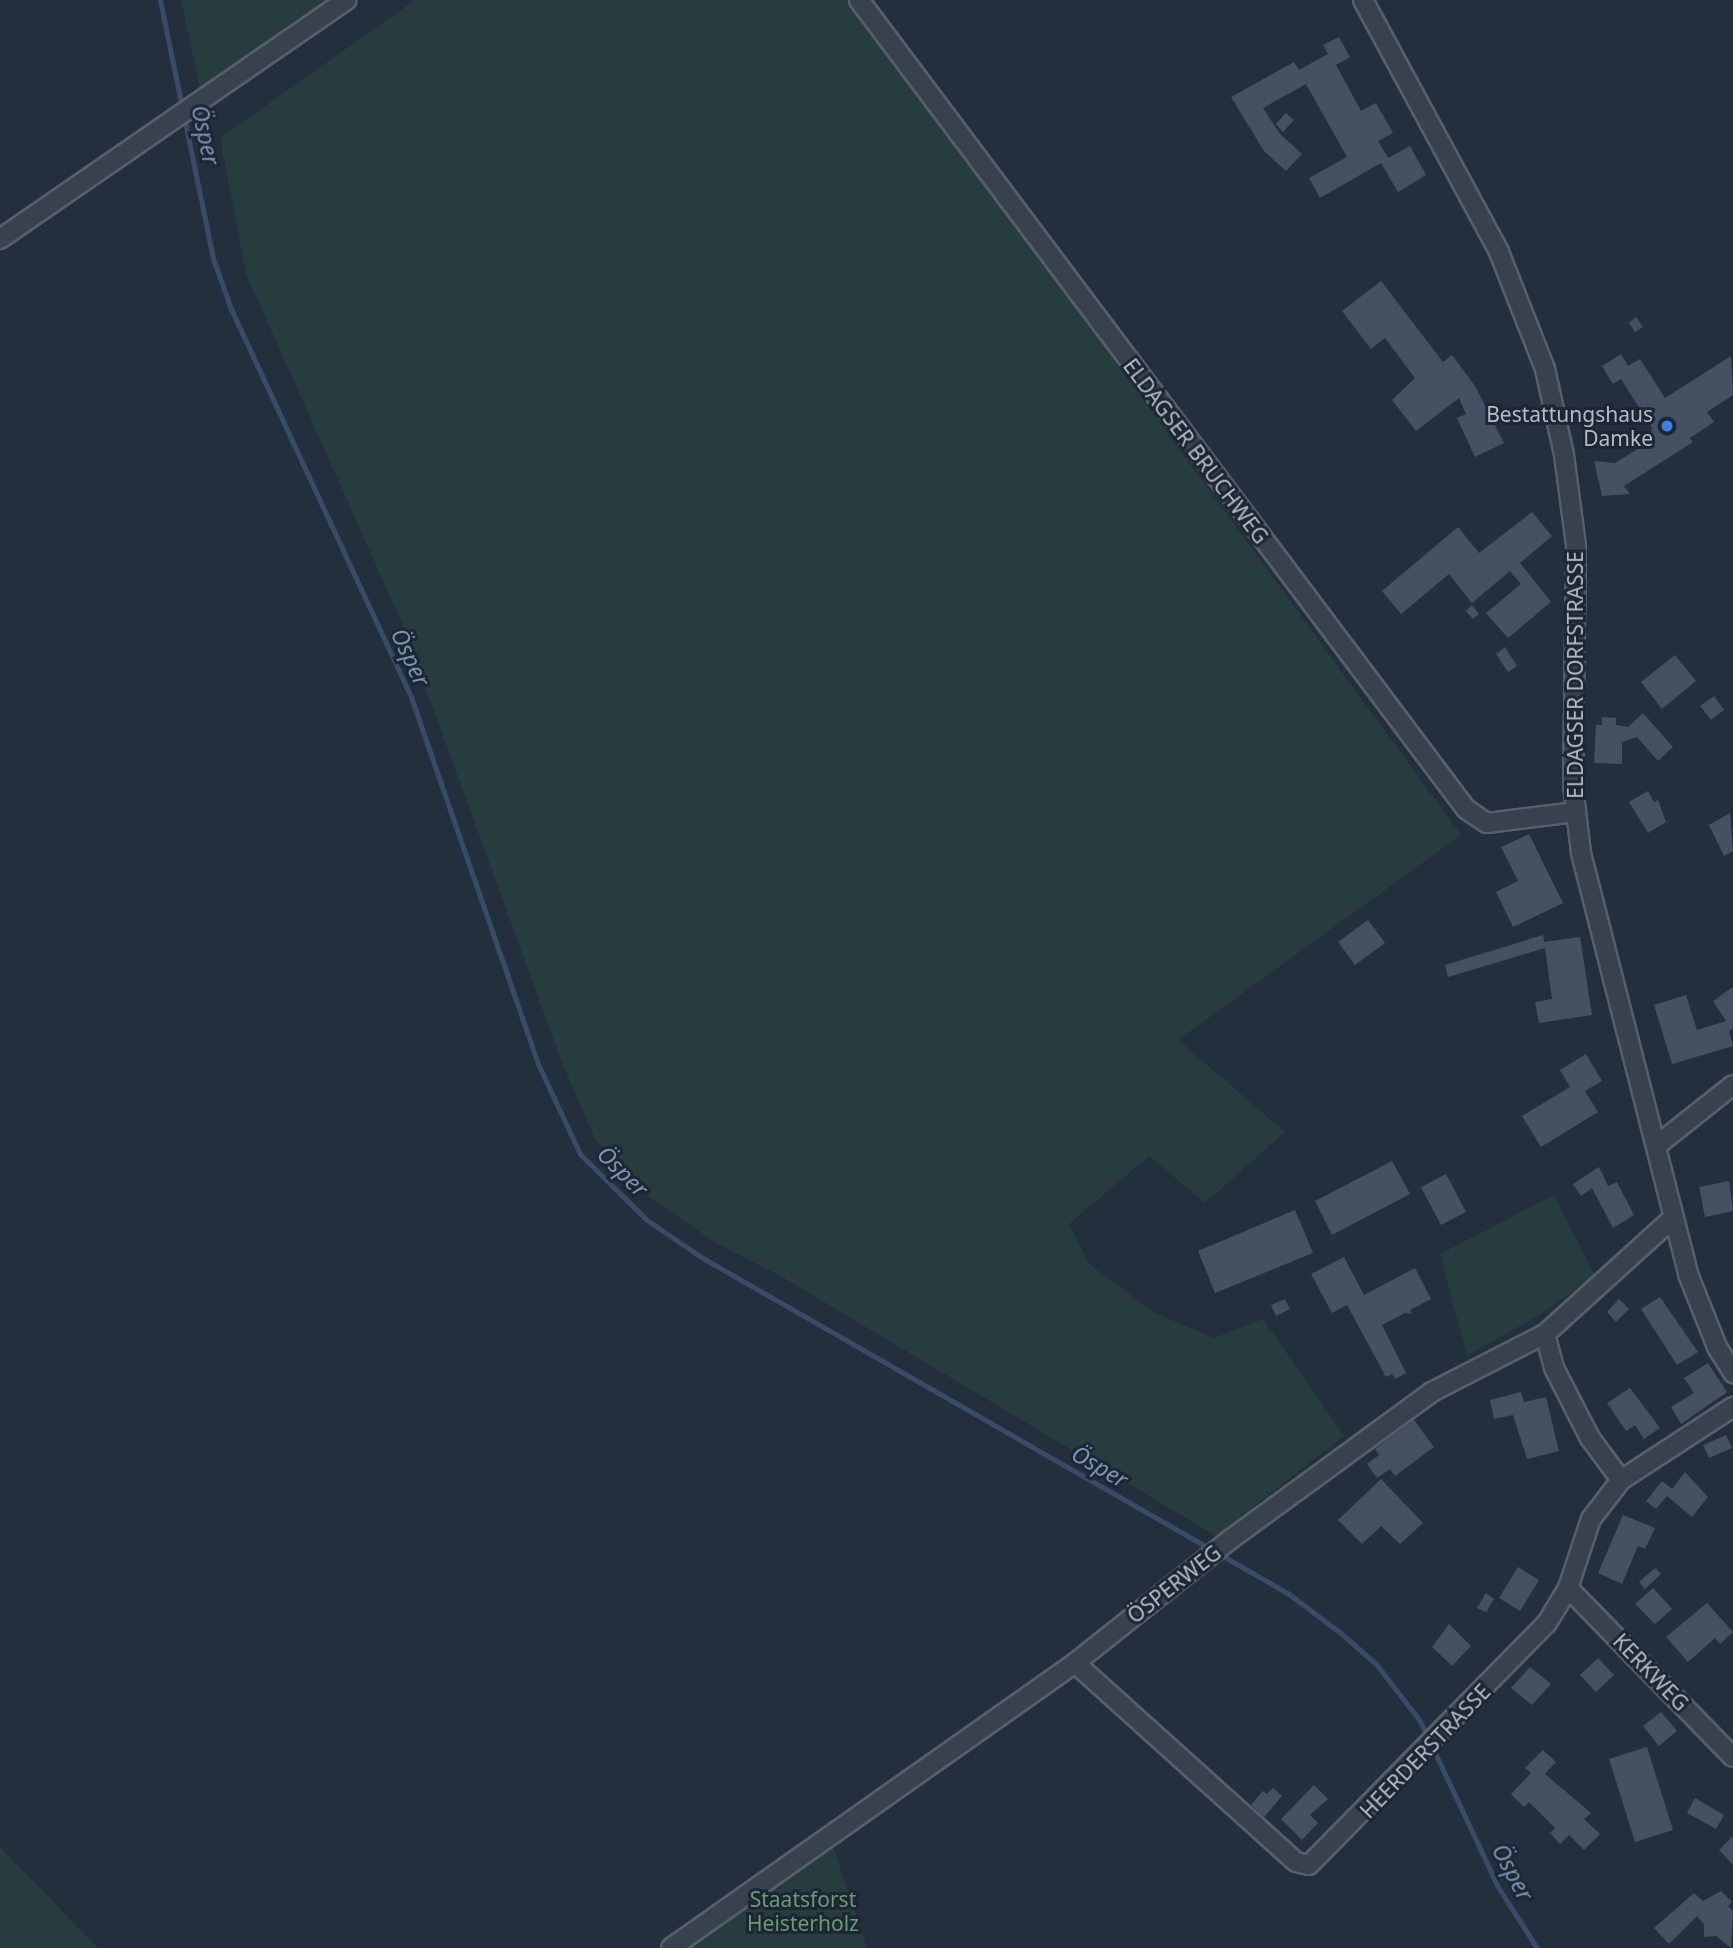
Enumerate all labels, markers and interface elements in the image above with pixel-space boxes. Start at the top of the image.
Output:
water label: Ösper [186,103,226,167]
street label: ELDAGSER BRUCHWEG [1118,354,1274,548]
place label: Bestattungshaus Damke [1486,401,1653,451]
marker: Bestattungshaus Damke [1659,418,1675,434]
street label: ELDAGSER DORFSTRASSE [1562,551,1588,799]
water label: Ösper [386,624,436,690]
water label: Ösper [592,1140,654,1202]
water label: Ösper [1067,1439,1133,1493]
street label: ÖSPERWEG [1122,1540,1226,1628]
street label: KERKWEG [1608,1628,1694,1716]
street label: HEERDERSTRASSE [1355,1679,1495,1823]
water label: Ösper [1487,1839,1539,1905]
park label: Staatsforst Heisterholz [747,1886,859,1936]

